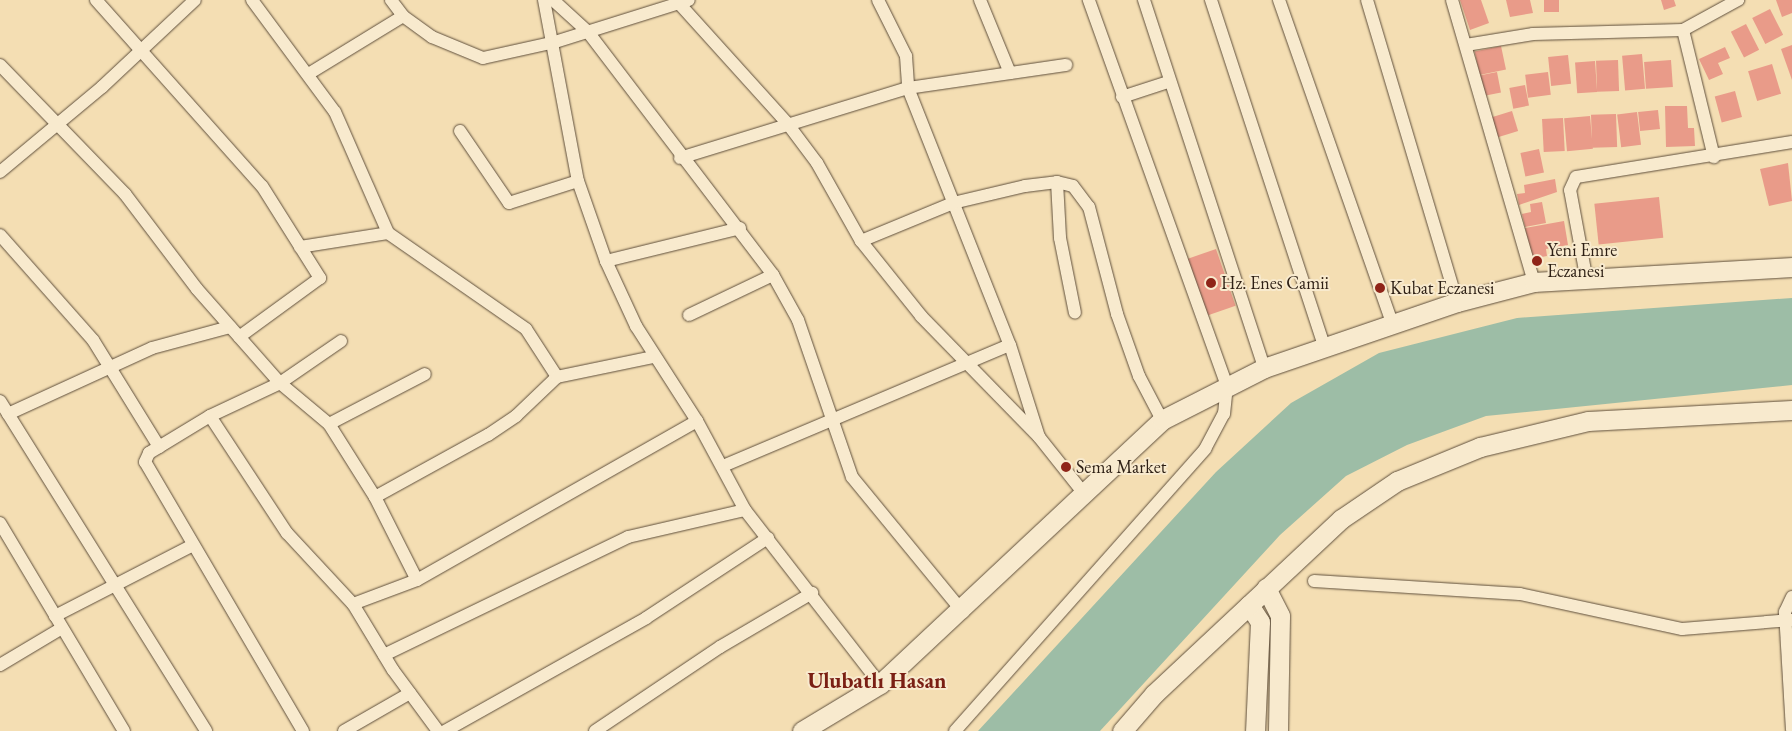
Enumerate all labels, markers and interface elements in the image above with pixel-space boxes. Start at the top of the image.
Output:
place label: Yeni Emre Eczanesi [1547,240,1617,282]
marker: Yeni Emre Eczanesi [1531,255,1543,267]
place label: Hz. Enes Camii [1221,272,1329,294]
marker: Hz. Enes Camii [1205,277,1217,289]
place label: Kubat Eczanesi [1390,277,1494,299]
marker: Kubat Eczanesi [1374,282,1386,294]
place label: Sema Market [1076,456,1166,478]
marker: Sema Market [1060,461,1072,473]
district label: Ulubatlı Hasan [808,668,946,694]

